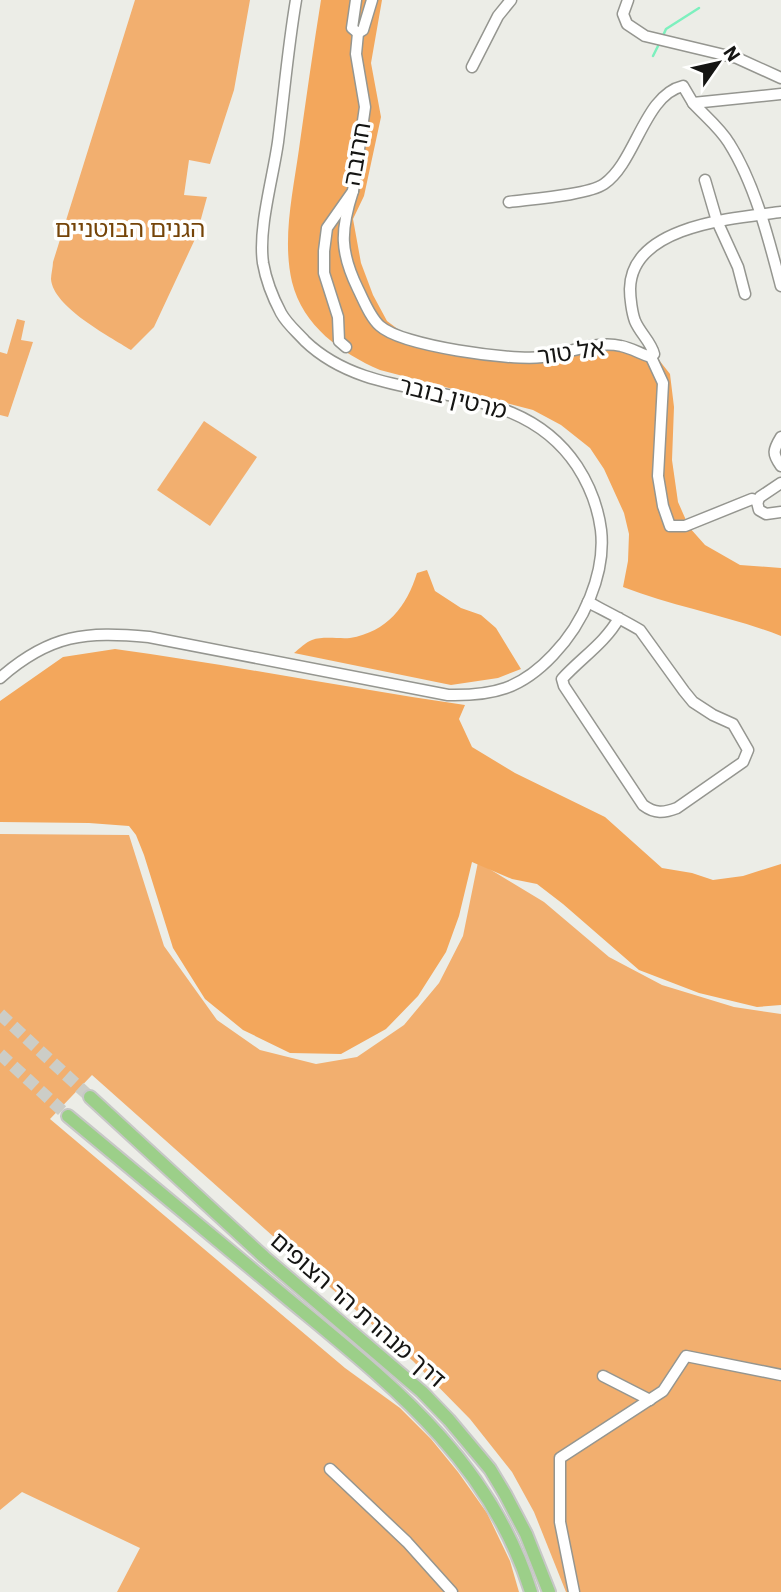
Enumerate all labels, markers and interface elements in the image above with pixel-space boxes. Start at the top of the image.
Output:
north arrow [683,28,753,98]
text: N [718,41,746,66]
street label: חרובה [335,119,377,188]
park label: הגנים הבוטניים [55,212,205,244]
street label: אל טור [535,330,607,372]
street label: מרטין בובר [396,368,511,426]
street label: דרך מנהרת הר הצופים [264,1224,453,1394]

